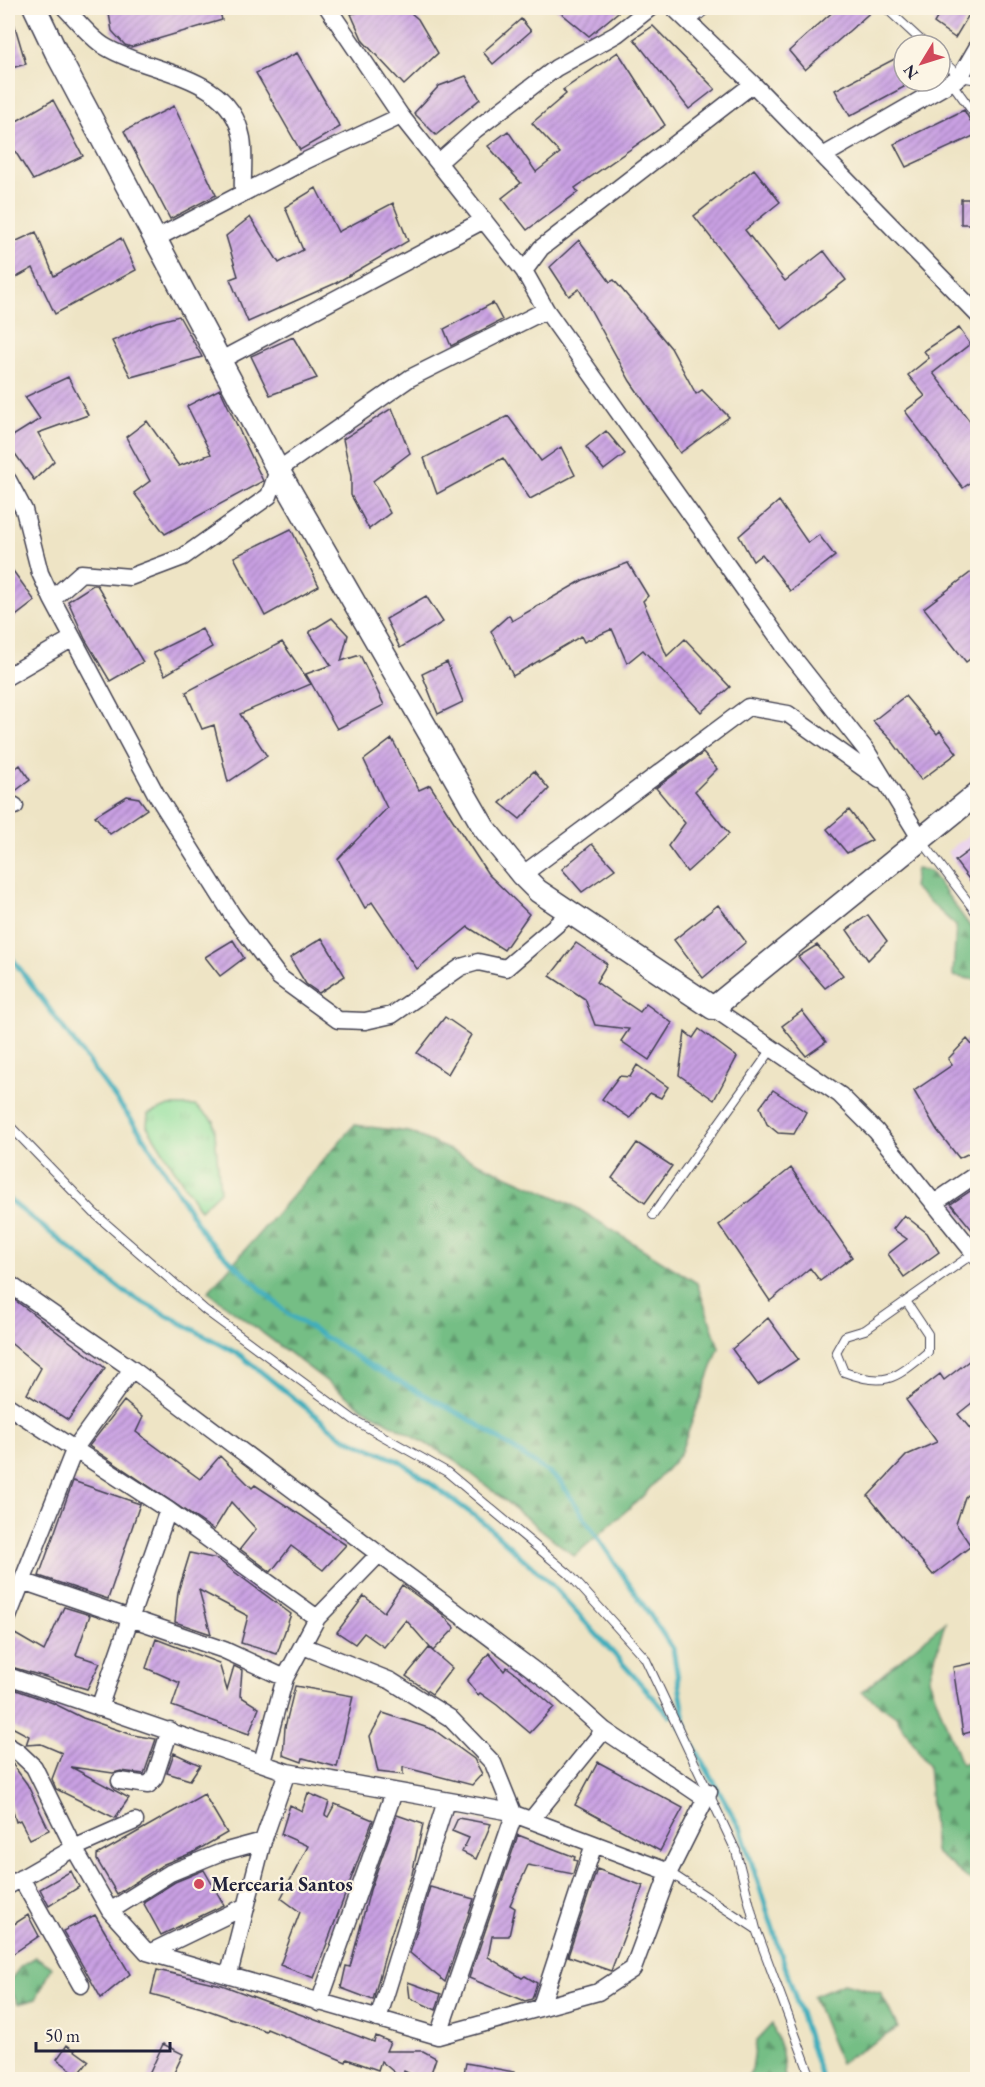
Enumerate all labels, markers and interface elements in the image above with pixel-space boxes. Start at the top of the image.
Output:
north arrow [892,33,952,93]
text: N [898,60,923,83]
place label: Mercearia Santos [211,1871,353,1897]
marker: Mercearia Santos [192,1877,206,1891]
scale bar [36,2015,170,2053]
text: 50 m [45,2024,80,2047]

